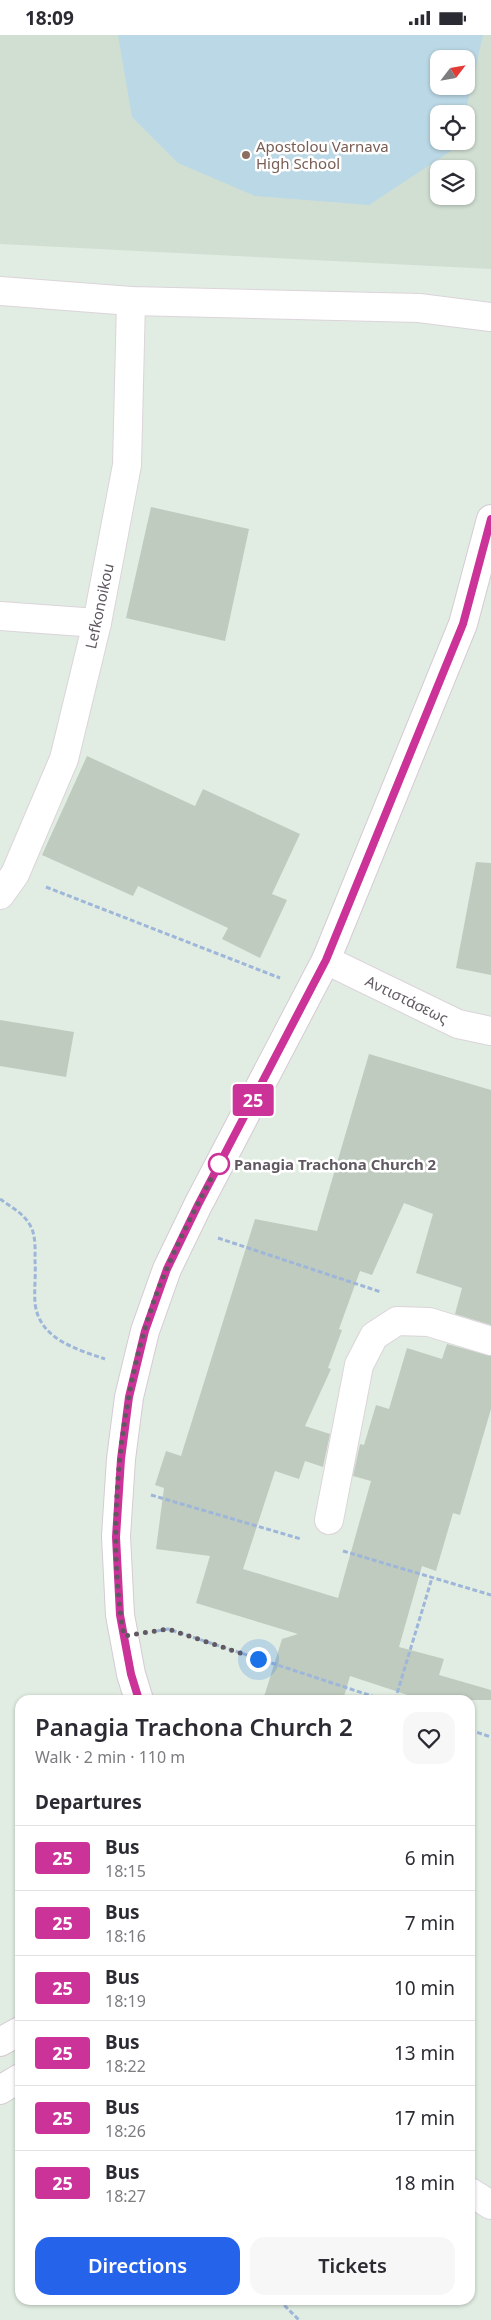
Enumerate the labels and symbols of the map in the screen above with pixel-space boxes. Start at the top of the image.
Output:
north arrow [430,50,475,95]
place label: Apostolou Varnava High School [256,136,389,173]
marker: Apostolou Varnava High School [240,149,252,161]
street label: Lefkonoikou [80,561,118,651]
street label: Αντιστάσεως [362,970,452,1028]
line badge: 25 [230,1084,276,1116]
marker: Panagia Trachona Church 2 [208,1153,230,1175]
place label: Panagia Trachona Church 2 [234,1154,437,1174]
your location [246,1647,271,1672]

